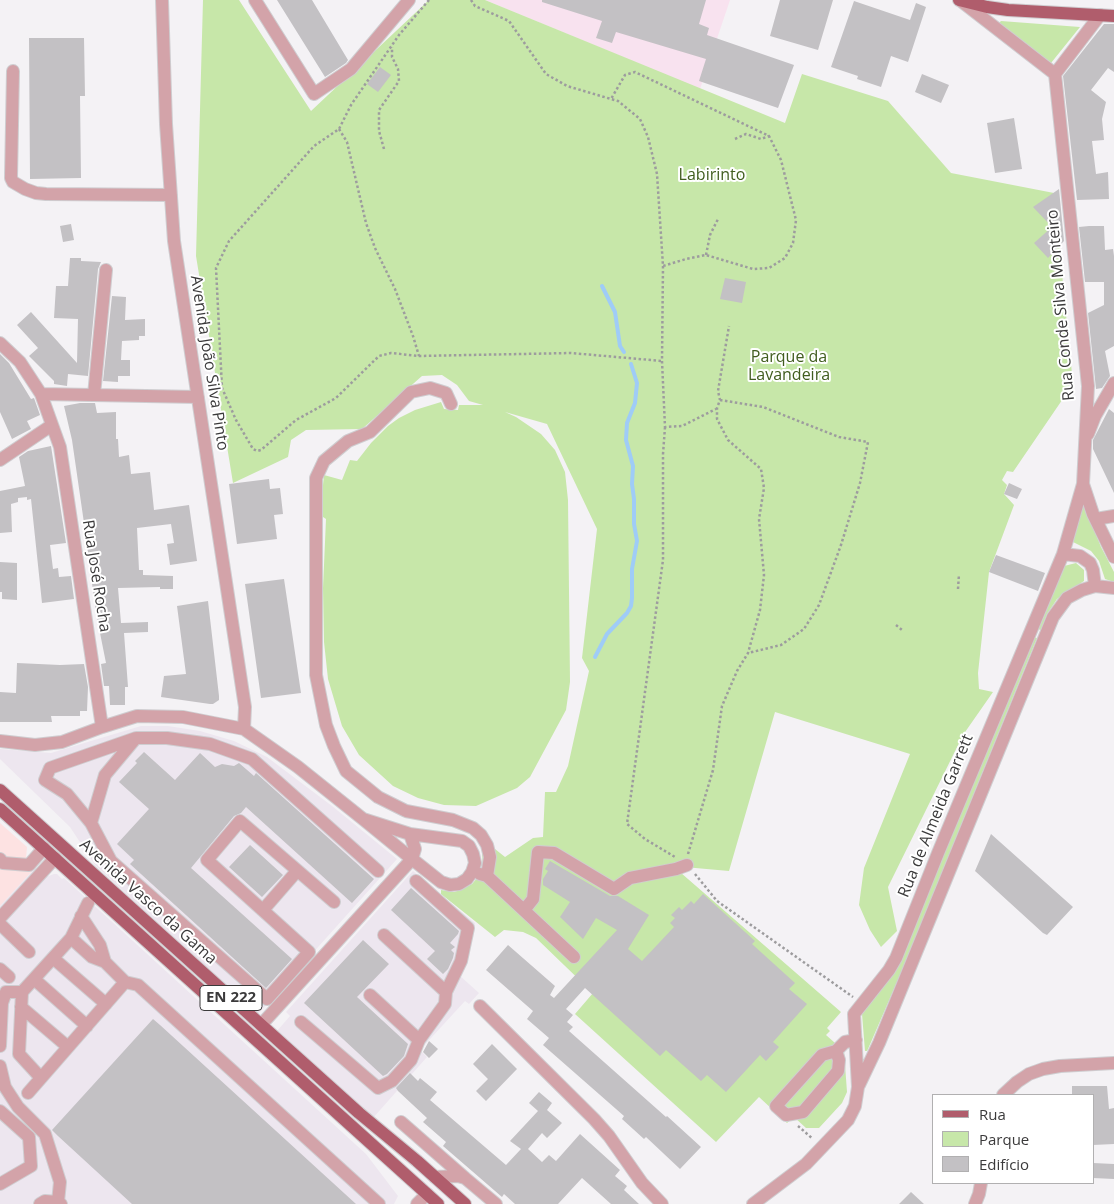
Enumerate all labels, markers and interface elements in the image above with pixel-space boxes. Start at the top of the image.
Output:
park label: Labirinto [679,165,745,185]
street label: Rua Conde Silva Monteiro [1043,209,1079,401]
street label: Avenida João Silva Pinto [186,274,232,452]
park label: Parque da Lavandeira [748,347,830,385]
street label: Rua José Rocha [78,519,114,633]
street label: Rua de Almeida Garrett [894,732,978,900]
street label: Avenida Vasco da Gama [75,835,221,969]
road number: EN 222 [200,986,262,1010]
legend [932,1094,1094,1184]
text: Rua [979,1104,1006,1124]
text: Parque [979,1129,1029,1149]
text: Edifício [979,1154,1029,1174]

